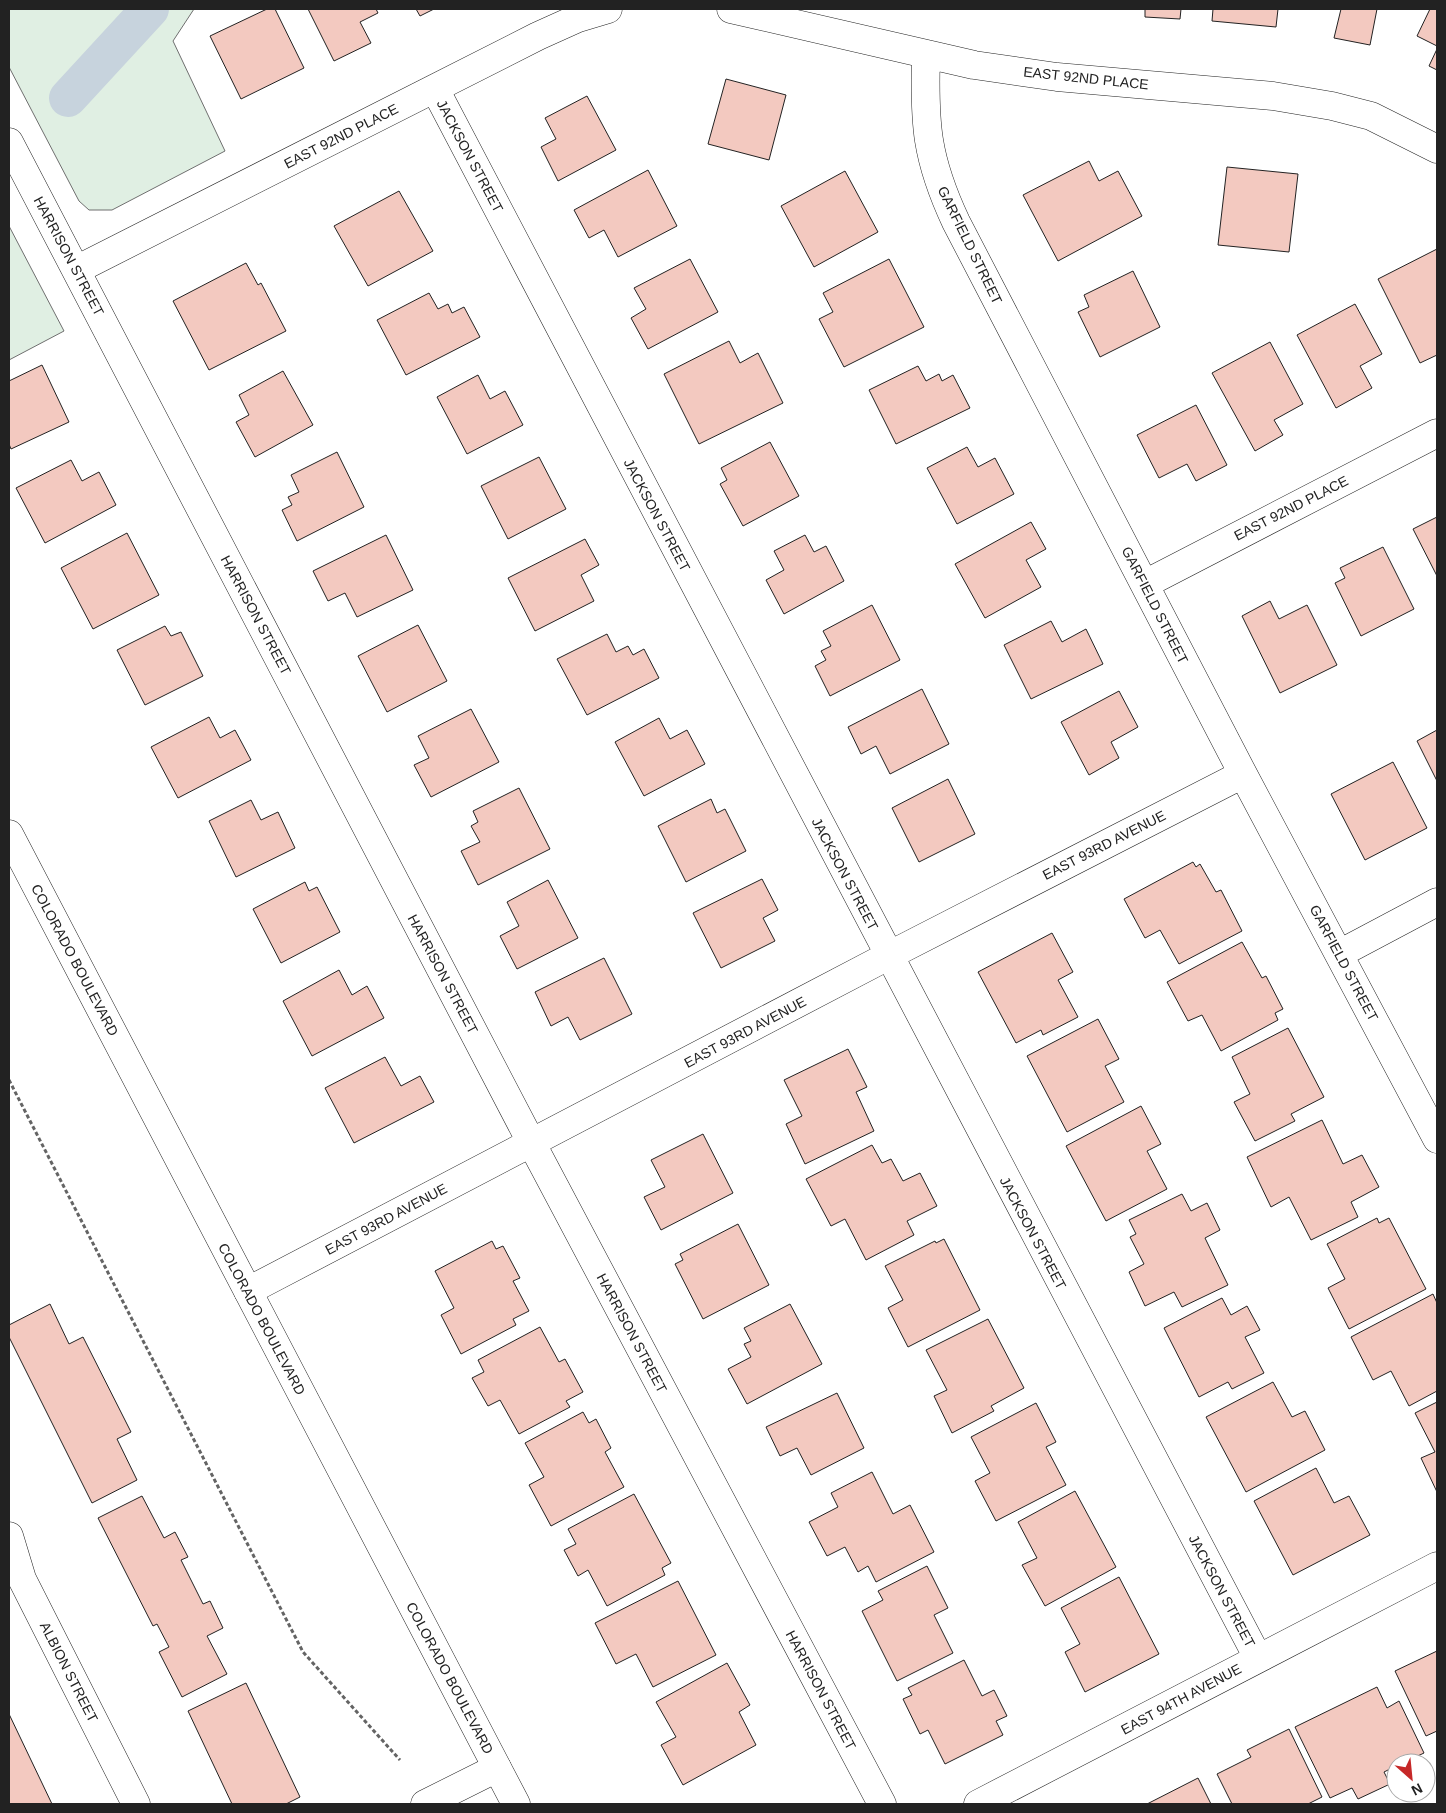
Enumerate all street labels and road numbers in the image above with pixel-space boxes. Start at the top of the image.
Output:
street label: EAST 92ND PLACE [1023,63,1149,93]
street label: JACKSON STREET [434,97,507,215]
street label: EAST 92ND PLACE [281,100,401,172]
street label: GARFIELD STREET [935,183,1006,307]
street label: HARRISON STREET [31,194,107,319]
street label: JACKSON STREET [621,456,694,574]
street label: EAST 92ND PLACE [1231,472,1351,544]
street label: GARFIELD STREET [1119,544,1192,667]
street label: HARRISON STREET [218,553,294,678]
street label: EAST 93RD AVENUE [1040,807,1168,883]
street label: JACKSON STREET [809,815,882,933]
street label: COLORADO BOULEVARD [28,881,122,1039]
street label: GARFIELD STREET [1307,902,1382,1024]
street label: HARRISON STREET [405,912,481,1037]
street label: EAST 93RD AVENUE [681,993,809,1071]
street label: JACKSON STREET [997,1174,1070,1292]
street label: EAST 93RD AVENUE [322,1180,450,1258]
street label: COLORADO BOULEVARD [215,1240,309,1398]
street label: HARRISON STREET [594,1271,670,1396]
street label: JACKSON STREET [1186,1532,1259,1650]
street label: COLORADO BOULEVARD [403,1599,497,1757]
street label: ALBION STREET [37,1619,101,1725]
street label: HARRISON STREET [783,1628,859,1753]
street label: EAST 94TH AVENUE [1118,1660,1244,1738]

